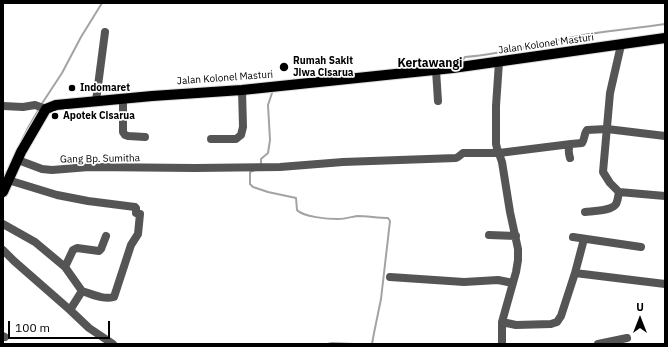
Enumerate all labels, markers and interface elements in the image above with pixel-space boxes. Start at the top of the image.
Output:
street label: Jalan Kolonel Masturi [497,31,595,57]
place label: Rumah Sakit Jiwa Cisarua [293,55,354,78]
district label: Kertawangi [397,57,463,71]
marker: Rumah Sakit Jiwa Cisarua [278,61,290,73]
street label: Jalan Kolonel Masturi [176,69,274,87]
place label: Indomaret [80,82,130,94]
marker: Indomaret [67,83,77,93]
place label: Apotek Cisarua [63,110,135,122]
marker: Apotek Cisarua [50,111,60,121]
street label: Gang Bp. Sumitha [60,152,140,166]
north arrow [620,299,660,339]
text: U [636,300,644,314]
scale bar [10,313,112,339]
text: 100 m [15,320,50,335]

